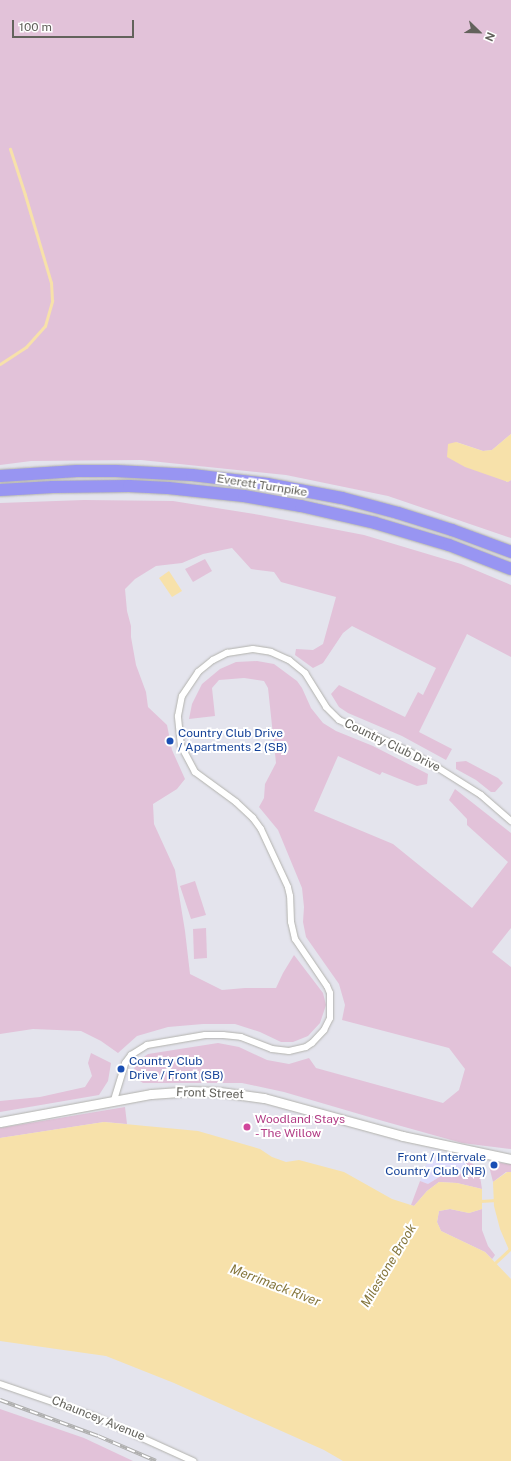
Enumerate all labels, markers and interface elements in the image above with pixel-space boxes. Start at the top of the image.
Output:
scale bar [14,12,136,38]
north arrow [459,12,499,52]
text: 100 m [19,20,52,34]
text: N [483,30,497,43]
street label: Everett Turnpike [216,472,308,500]
street label: Country Club Drive [342,716,442,776]
place label: Country Club Drive / Apartments 2 (SB) [178,727,287,755]
marker: Country Club Drive / Apartments 2 (SB) [165,736,175,746]
place label: Country Club Drive / Front (SB) [129,1055,224,1083]
marker: Country Club Drive / Front (SB) [116,1064,126,1074]
street label: Front Street [176,1086,244,1102]
place label: Woodland Stays - The Willow [255,1113,345,1141]
marker: Woodland Stays - The Willow [242,1122,252,1132]
place label: Front / Intervale Country Club (NB) [385,1151,486,1179]
marker: Front / Intervale Country Club (NB) [489,1160,499,1170]
water label: Milestone Brook [358,1221,420,1311]
water label: Merrimack River [228,1262,322,1310]
street label: Chauncey Avenue [49,1394,147,1444]

